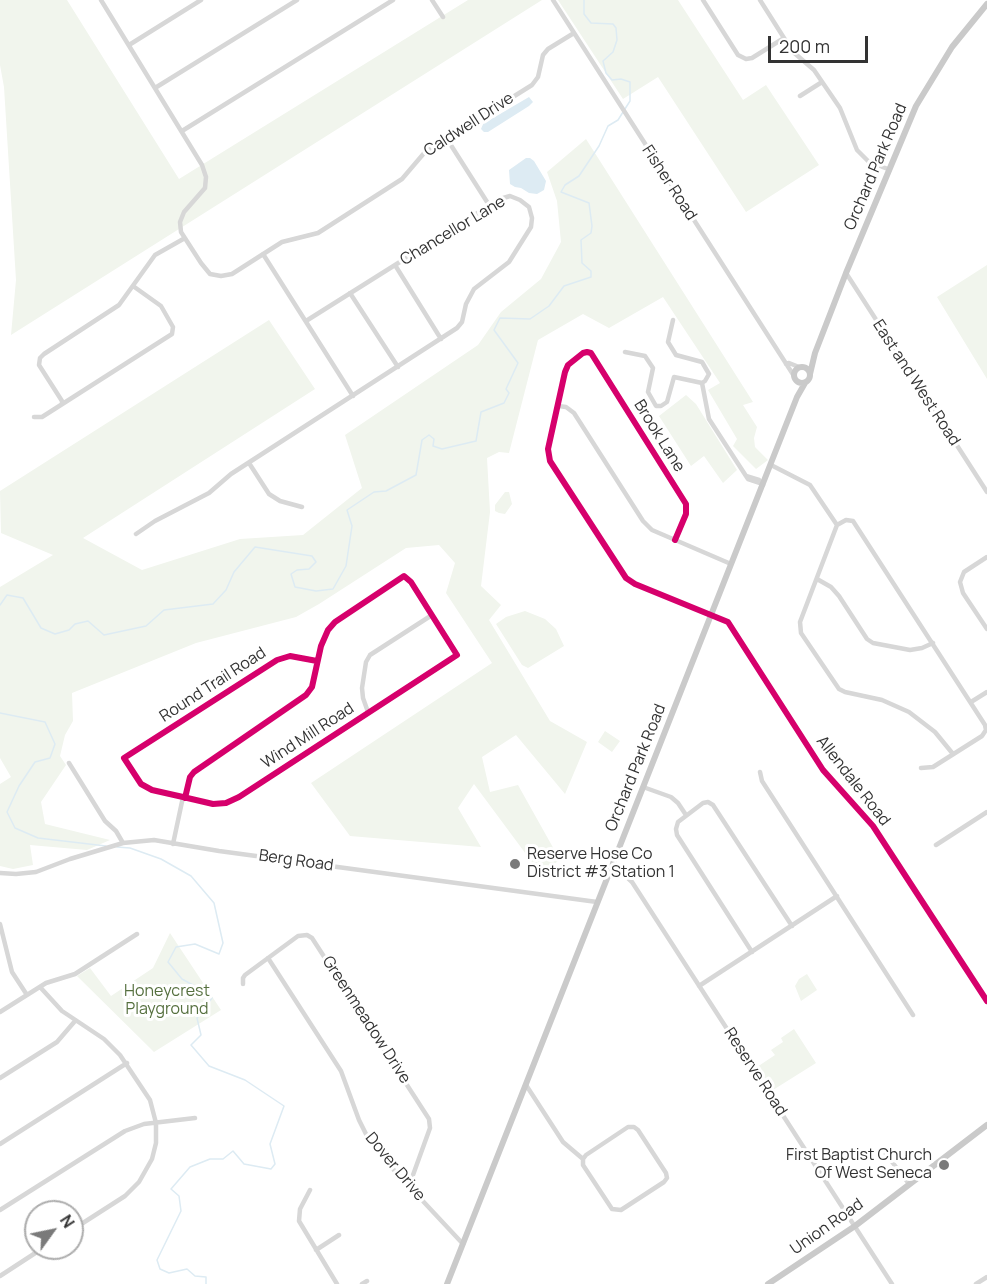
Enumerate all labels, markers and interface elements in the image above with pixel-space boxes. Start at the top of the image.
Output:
scale bar [771,24,872,62]
text: 200 m [779,34,830,58]
street label: Caldwell Drive [421,89,517,161]
street label: Orchard Park Road [841,101,911,233]
street label: Fisher Road [638,142,700,224]
street label: Chancellor Lane [397,192,509,270]
street label: East and West Road [868,316,964,450]
street label: Brook Lane [629,396,689,476]
street label: Round Trail Road [156,643,270,727]
street label: Wind Mill Road [258,699,358,773]
street label: Orchard Park Road [602,701,670,835]
street label: Allendale Road [812,732,894,830]
place label: Reserve Hose Co District #3 Station 1 [527,845,675,883]
street label: Berg Road [257,846,335,876]
marker: Reserve Hose Co District #3 Station 1 [508,857,522,871]
street label: Greenmeadow Drive [318,953,414,1087]
park label: Honeycrest Playground [124,982,210,1020]
street label: Reserve Road [719,1024,791,1120]
street label: Dover Drive [361,1129,429,1205]
place label: First Baptist Church Of West Seneca [786,1146,932,1184]
marker: First Baptist Church Of West Seneca [937,1158,951,1172]
street label: Union Road [787,1195,867,1259]
north arrow [24,1200,84,1260]
text: N [55,1210,80,1232]

